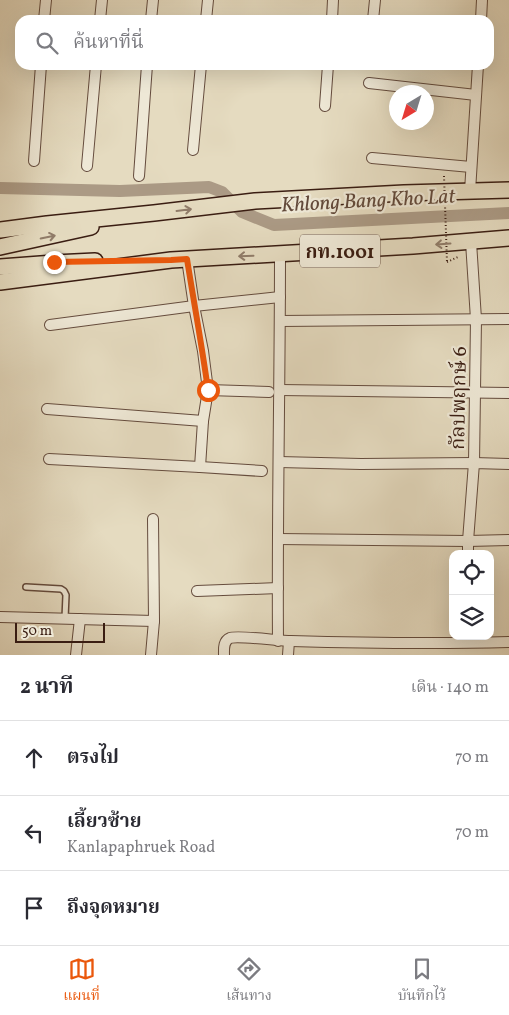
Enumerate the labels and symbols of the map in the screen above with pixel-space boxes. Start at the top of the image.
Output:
north arrow [389,85,434,130]
water label: Khlong Bang Kho Lat [280,182,457,221]
one-way arrow [176,205,192,215]
one-way arrow [39,232,55,241]
road number: กท.1001 [300,235,380,268]
one-way arrow [435,239,451,249]
route end [43,251,66,274]
one-way arrow [238,252,254,261]
street label: กัลปพฤกษ์ 6 [445,346,475,450]
route start [197,379,220,402]
scale bar [15,620,105,643]

